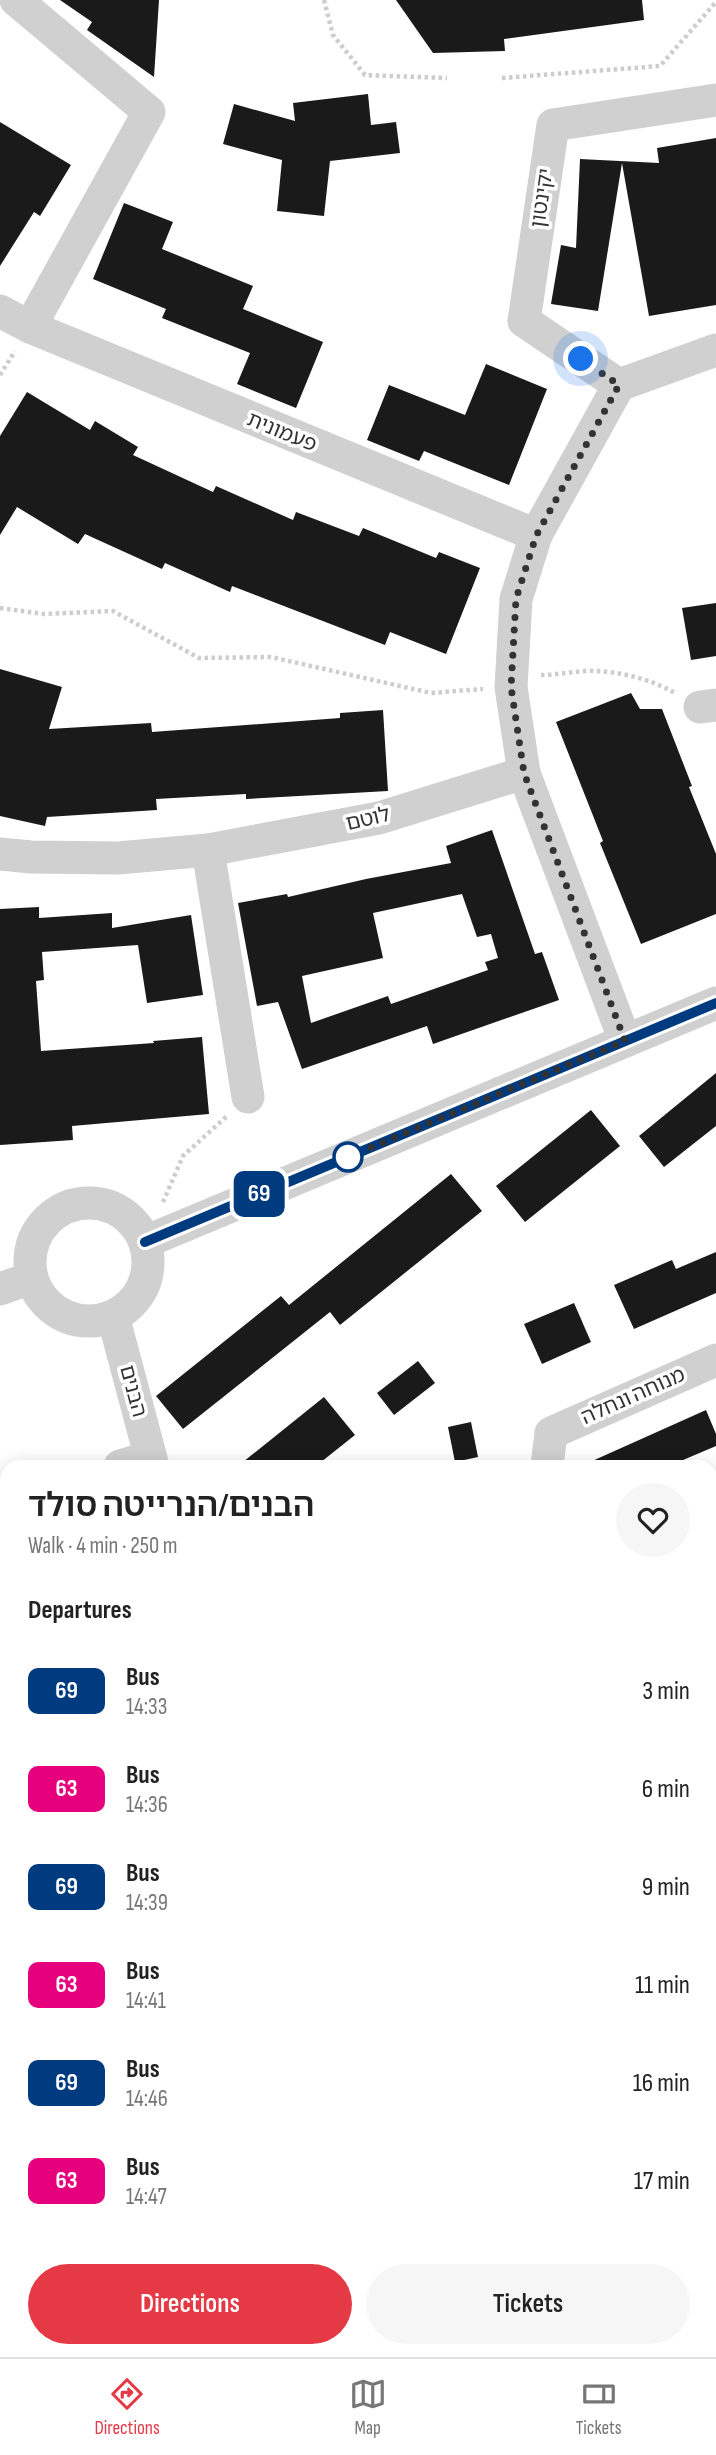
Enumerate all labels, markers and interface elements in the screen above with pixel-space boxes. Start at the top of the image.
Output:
street label: יקינטון [525,167,559,229]
your location [563,341,598,376]
street label: פעמונית [243,407,321,457]
street label: לוטם [343,802,393,836]
unlabelled marker [333,1142,363,1172]
line badge: 69 [228,1171,290,1217]
text: 69 [248,1179,270,1208]
street label: הבנים [114,1362,152,1420]
street label: מנוחה ונחלה [577,1362,689,1430]
button: heart [616,1483,690,1557]
text: הבנים/הנרייטה סולד [28,1486,314,1526]
text: Walk · 4 min · 250 m [28,1532,178,1560]
text: Departures [28,1595,132,1626]
text: Bus [126,1662,160,1693]
text: 69 [55,1676,78,1705]
text: 3 min [642,1676,690,1707]
text: 14:33 [126,1693,167,1721]
text: Bus [126,1760,160,1791]
text: 63 [55,1774,78,1803]
text: 6 min [642,1774,690,1805]
text: 14:36 [126,1791,168,1819]
text: Bus [126,1858,160,1889]
text: 69 [55,1872,78,1901]
text: 9 min [642,1872,690,1903]
text: 14:39 [126,1889,168,1917]
text: Bus [126,1956,160,1987]
text: 63 [55,1970,78,1999]
text: 11 min [635,1970,690,2001]
text: 14:41 [126,1987,166,2015]
text: Bus [126,2054,160,2085]
text: 69 [55,2068,78,2097]
text: 16 min [633,2068,690,2099]
text: 14:46 [126,2085,168,2113]
text: Bus [126,2152,160,2183]
text: 63 [55,2166,78,2195]
text: 17 min [634,2166,690,2197]
text: 14:47 [126,2183,167,2211]
button: Directions [28,2264,352,2344]
button: Tickets [366,2264,690,2344]
tab: Directions [94,2375,160,2440]
tab: Map [349,2375,387,2440]
tab: Tickets [576,2375,622,2440]

